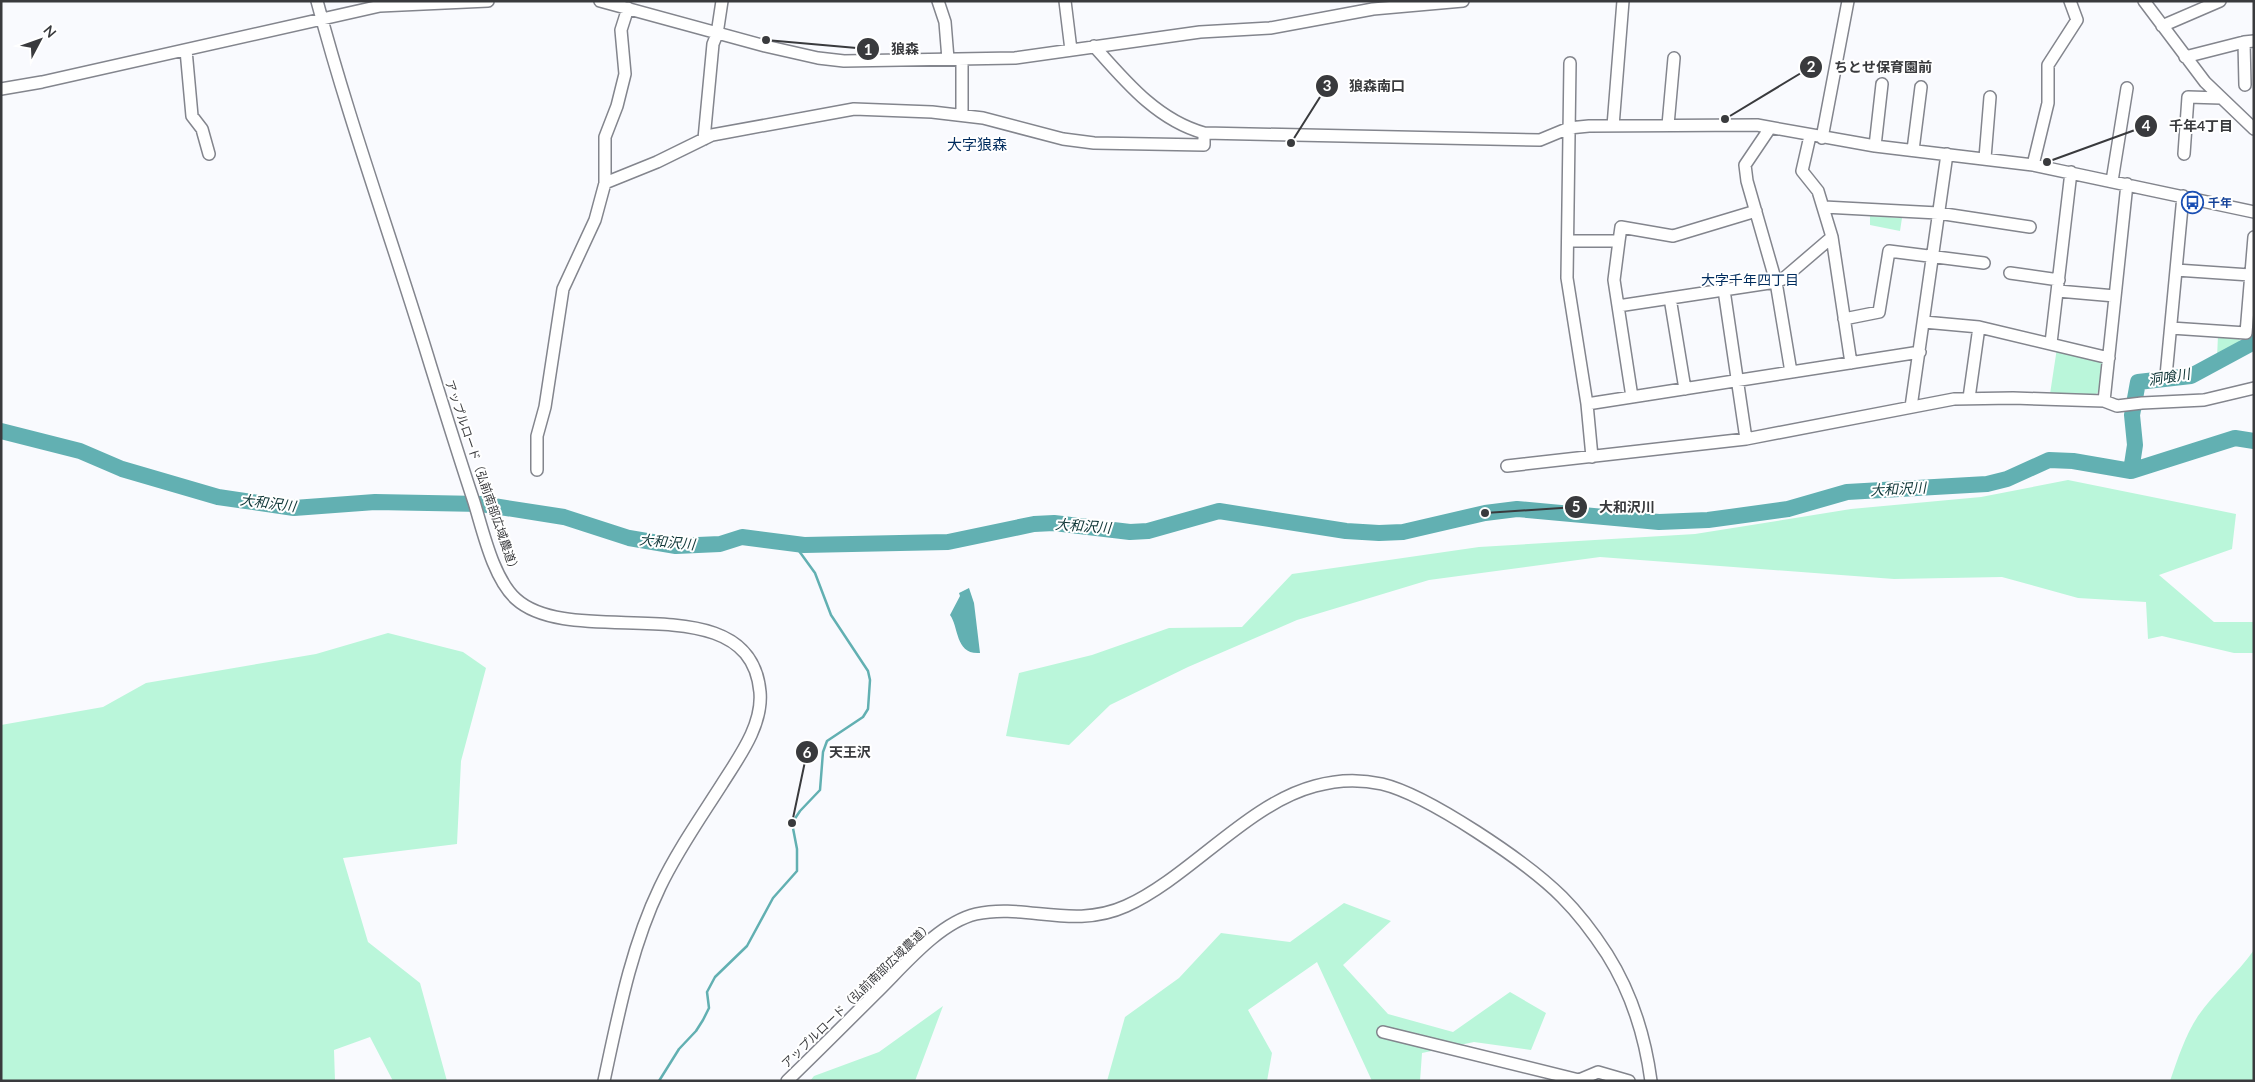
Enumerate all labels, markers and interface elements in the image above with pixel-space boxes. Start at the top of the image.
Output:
north arrow [15,15,65,65]
text: N [40,21,60,41]
callout: 狼森 [856,35,929,64]
text: 1 [864,40,872,58]
text: 狼森 [891,40,919,57]
callout: ちとせ保育園前 [1799,52,1942,81]
text: 2 [1807,57,1816,75]
text: ちとせ保育園前 [1834,58,1932,75]
callout: 狼森南口 [1314,71,1415,100]
text: 3 [1323,76,1331,94]
text: 狼森南口 [1349,77,1405,94]
callout: 千年4丁目 [2134,112,2243,141]
text: 4 [2142,116,2151,134]
text: 千年4丁目 [2169,117,2233,134]
district label: 大字狼森 [947,135,1007,153]
bus stop icon: 千年 [2180,191,2204,215]
place label: 千年 [2208,195,2232,210]
district label: 大字千年四丁目 [1701,271,1799,288]
water label: 洞喰川 [2147,365,2193,388]
street label: アップルロード（弘前南部広域農道） [442,378,523,576]
water label: 大和沢川 [1870,478,1928,498]
water label: 大和沢川 [239,491,299,515]
callout: 大和沢川 [1564,492,1665,521]
text: 5 [1572,497,1580,515]
text: 大和沢川 [1599,498,1655,515]
water label: 大和沢川 [1055,515,1114,536]
water label: 大和沢川 [638,531,698,553]
callout: 天王沢 [794,738,881,767]
text: 6 [803,743,812,761]
text: 天王沢 [829,743,871,760]
street label: アップルロード（弘前南部広域農道） [778,918,935,1071]

